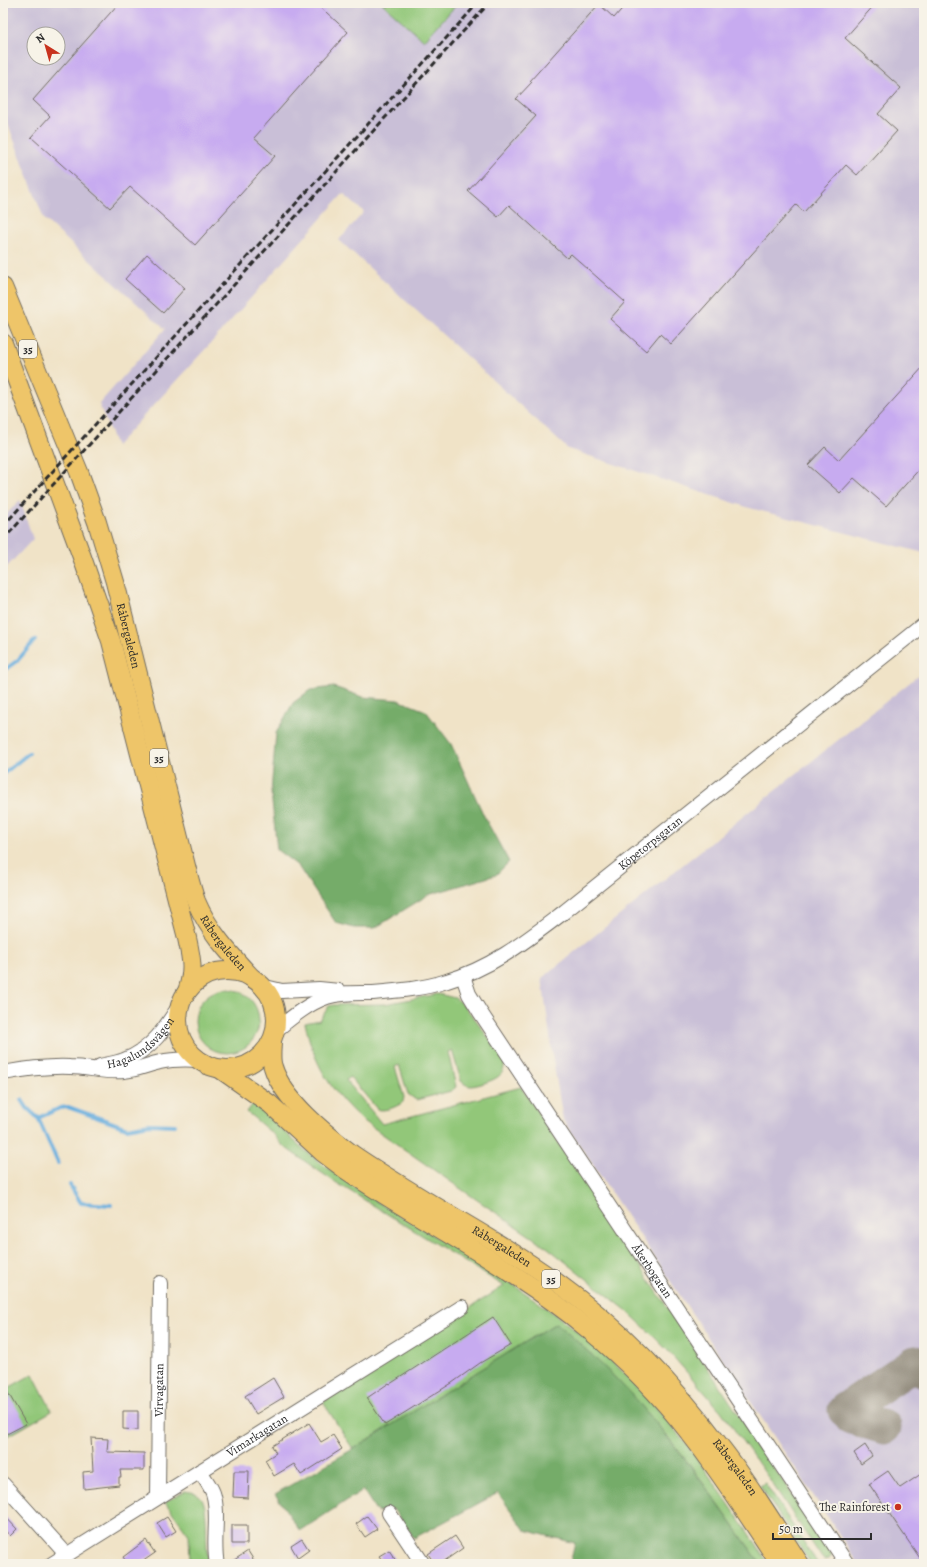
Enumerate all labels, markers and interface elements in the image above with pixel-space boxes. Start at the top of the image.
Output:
north arrow [26,26,66,66]
text: N [33,30,48,47]
road number: 35 [19,340,37,358]
street label: Råbergaleden [113,601,144,670]
road number: 35 [150,749,168,767]
street label: Köpetorpsgatan [615,812,686,874]
street label: Råbergaleden [196,912,250,975]
street label: Hagalundsvägen [105,1013,178,1072]
street label: Råbergaleden [469,1222,535,1271]
street label: Åkerbogatan [628,1240,676,1302]
road number: 35 [542,1270,560,1288]
street label: Virvagatan [151,1363,167,1418]
street label: Vimarkagatan [223,1410,291,1461]
street label: Råbergaleden [709,1435,762,1499]
place label: The Rainforest [819,1499,890,1515]
marker: The Rainforest [893,1502,903,1512]
scale bar [773,1515,871,1541]
text: 50 m [779,1521,803,1537]

